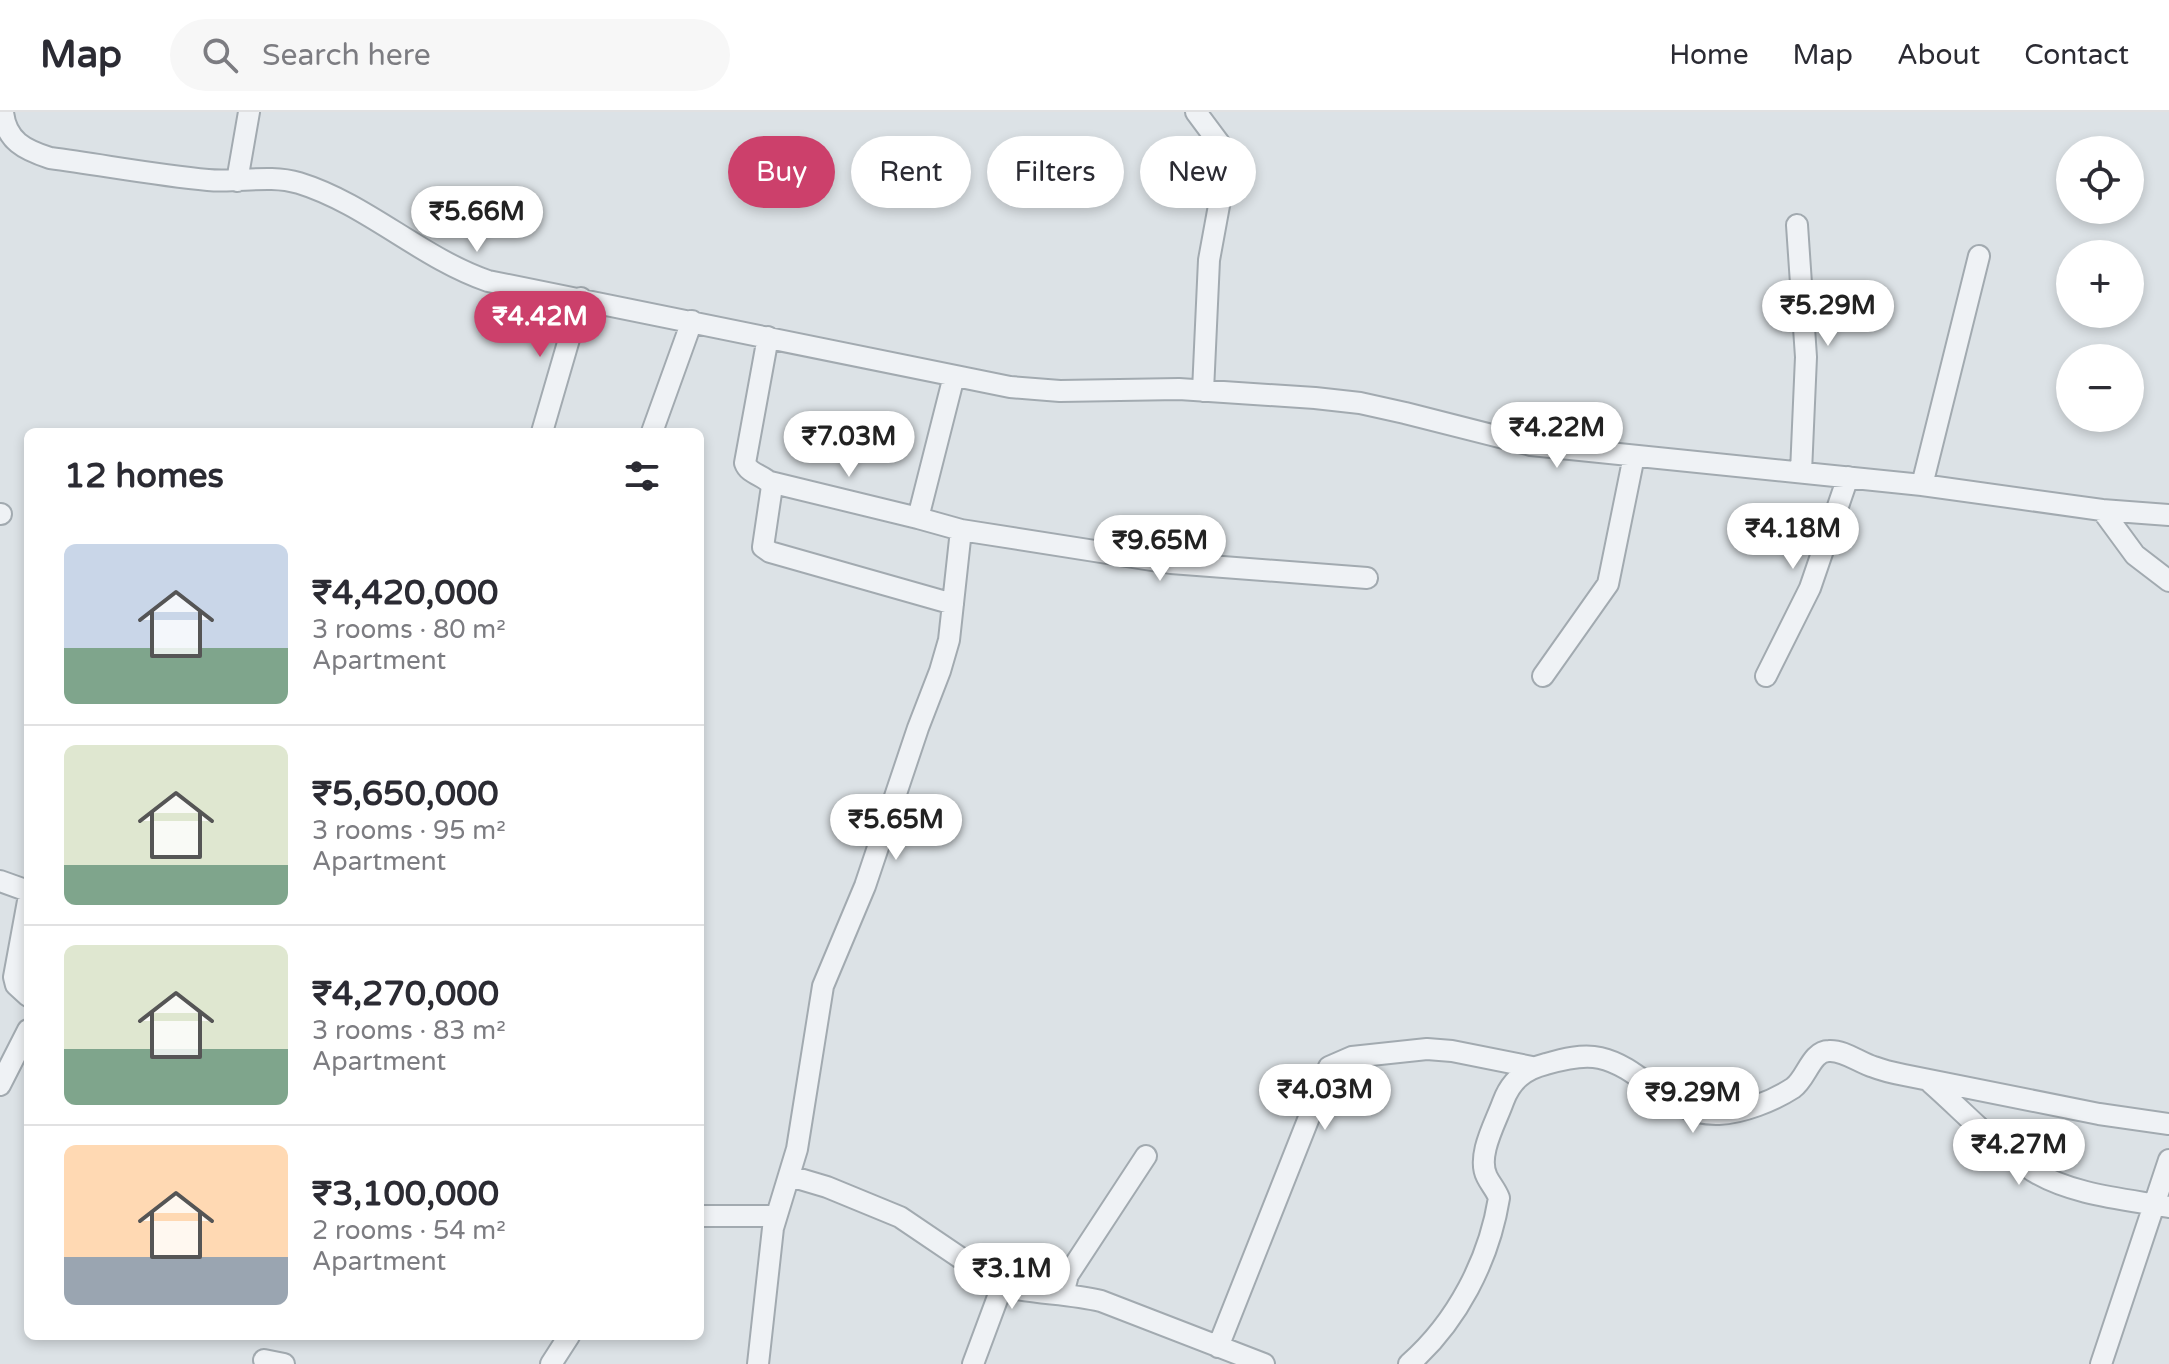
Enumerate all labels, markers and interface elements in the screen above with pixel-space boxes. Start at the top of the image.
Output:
search box [170,19,730,91]
text: Map [40,32,122,78]
icon: search [198,33,242,77]
text: Search here [262,37,431,74]
text: Home [1669,38,1749,72]
text: Map [1793,38,1853,72]
text: About [1897,38,1980,72]
text: Contact [2024,38,2129,72]
chip: Buy [728,136,835,208]
chip: Rent [851,136,971,208]
chip: Filters [987,136,1124,208]
chip: New [1140,136,1256,208]
map controls [2056,136,2144,432]
button: locate [2056,136,2144,224]
pin: ₹5.66M [412,186,542,254]
text: ₹5.66M [429,196,525,227]
button: + [2056,240,2144,328]
pin: ₹5.29M [1763,280,1893,348]
text: ₹5.29M [1780,290,1876,321]
pin: ₹4.42M [475,291,605,359]
text: ₹4.42M [492,301,588,332]
button: − [2056,344,2144,432]
pin: ₹4.22M [1492,402,1622,470]
pin: ₹7.03M [784,411,914,479]
text: ₹4.22M [1509,412,1605,443]
text: ₹7.03M [802,421,896,452]
icon: filters [620,454,664,498]
text: 12 homes [64,456,224,497]
pin: ₹4.18M [1728,503,1858,571]
text: ₹4.18M [1745,513,1841,544]
pin: ₹9.65M [1095,515,1225,583]
text: ₹9.65M [1112,525,1208,556]
text: ₹4,420,000 [312,573,498,614]
icon: home [128,576,224,672]
text: 3 rooms · 80 m² [312,614,506,645]
text: Apartment [312,645,446,676]
text: ₹5,650,000 [312,774,499,815]
icon: home [128,777,224,873]
pin: ₹5.65M [831,794,961,862]
text: ₹5.65M [848,804,944,835]
text: 3 rooms · 95 m² [312,815,506,846]
text: Apartment [312,846,446,877]
text: ₹4,270,000 [312,974,499,1015]
icon: home [128,977,224,1073]
text: 3 rooms · 83 m² [312,1015,506,1046]
text: Apartment [312,1046,446,1077]
pin: ₹4.03M [1260,1064,1390,1132]
pin: ₹9.29M [1628,1067,1758,1135]
text: ₹4.03M [1277,1074,1373,1105]
text: ₹9.29M [1645,1077,1741,1108]
pin: ₹4.27M [1954,1119,2084,1187]
text: ₹4.27M [1971,1129,2067,1160]
text: ₹3,100,000 [312,1174,499,1215]
icon: home [128,1177,224,1273]
text: 2 rooms · 54 m² [312,1215,506,1246]
pin: ₹3.1M [956,1243,1068,1311]
text: Apartment [312,1246,446,1277]
text: ₹3.1M [972,1253,1052,1284]

